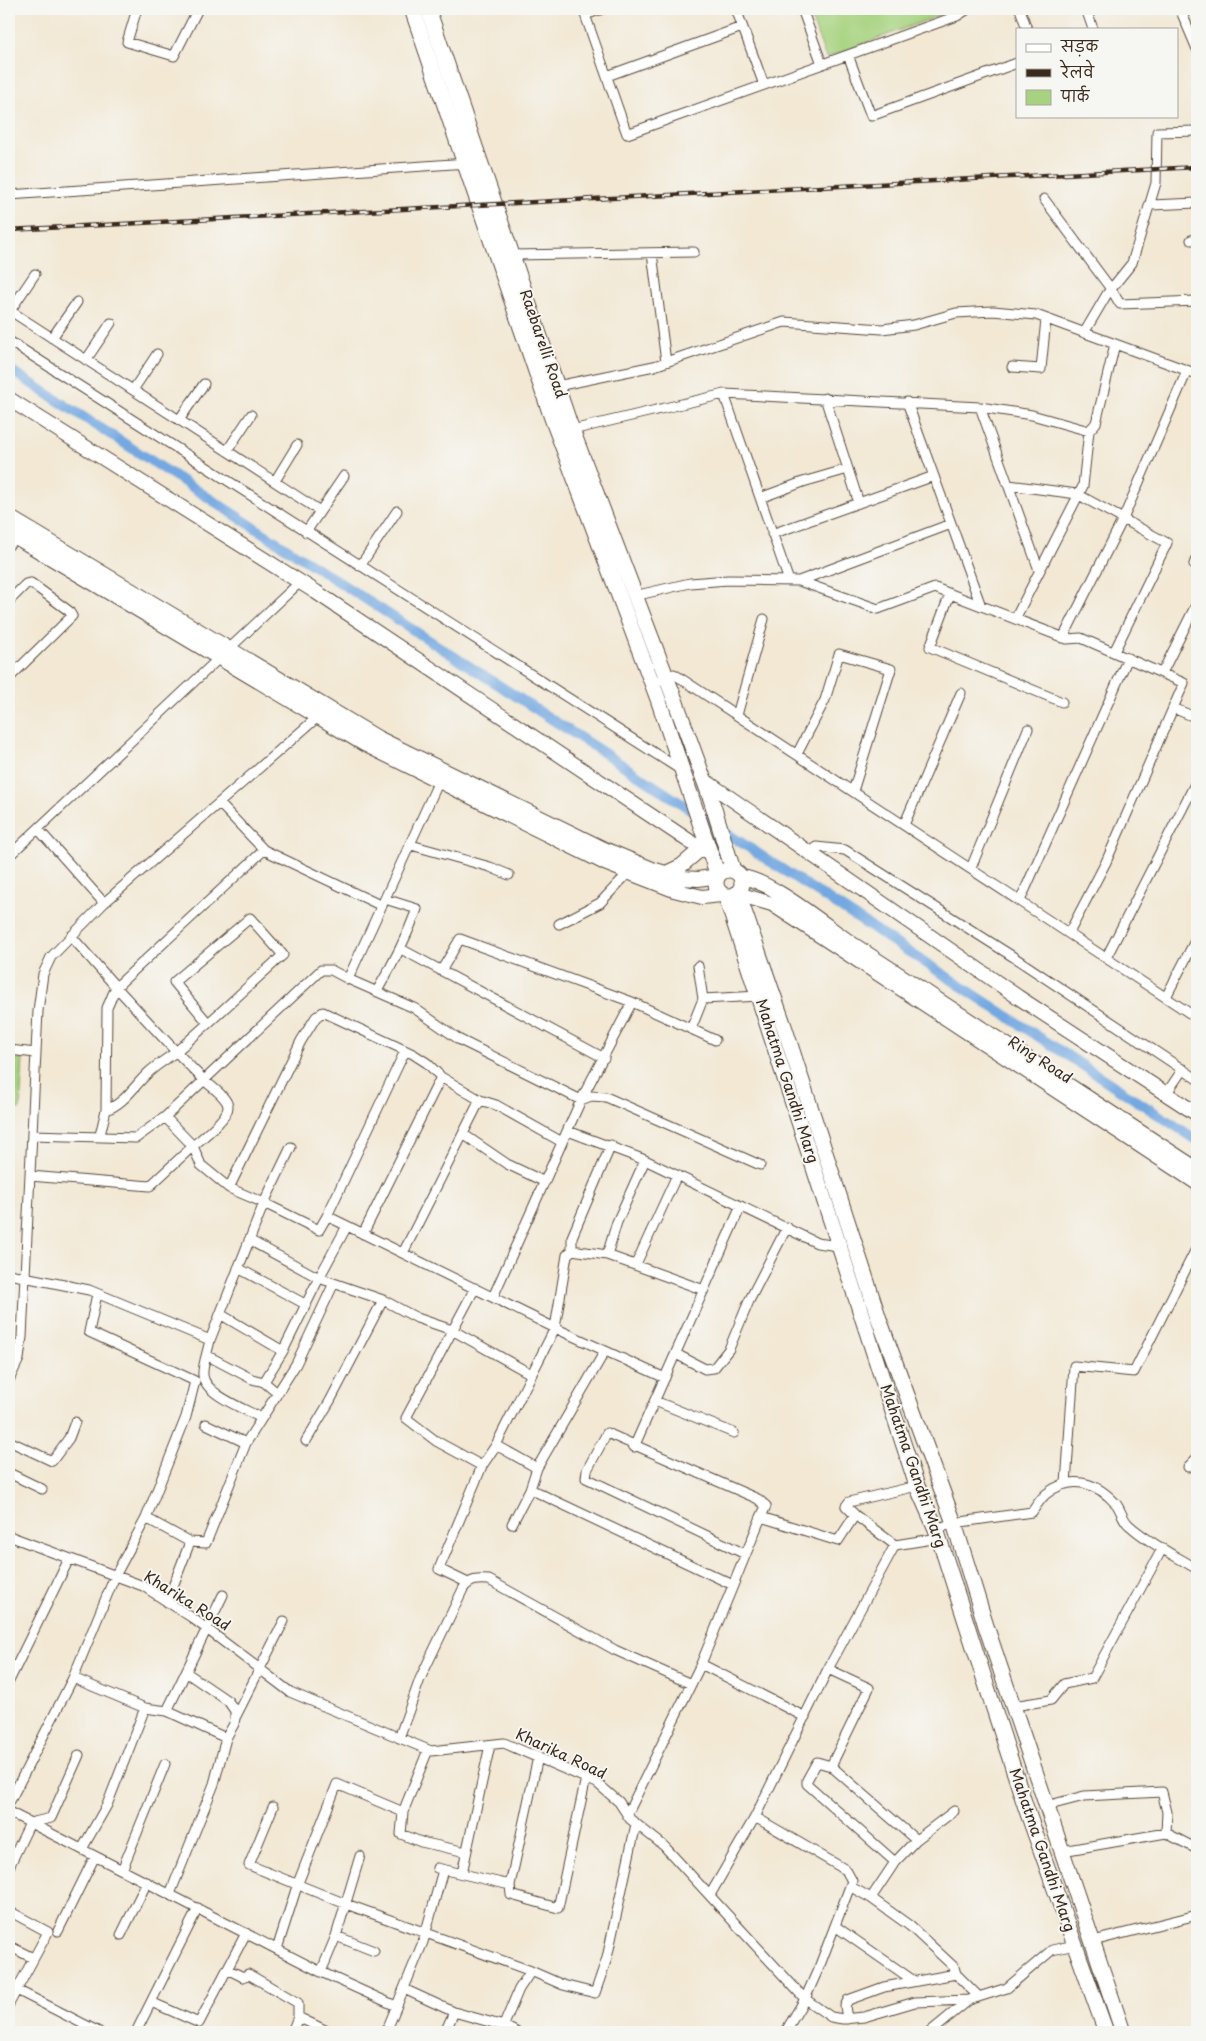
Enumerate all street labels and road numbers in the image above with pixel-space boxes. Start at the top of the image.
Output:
street label: Raebarelli Road [515,286,574,401]
street label: Mahatma Gandhi Marg [751,995,826,1166]
street label: Ring Road [1004,1029,1078,1088]
street label: Mahatma Gandhi Marg [876,1381,953,1550]
street label: Kharika Road [140,1564,236,1635]
street label: Kharika Road [512,1721,611,1784]
street label: Mahatma Gandhi Marg [1005,1765,1082,1934]

